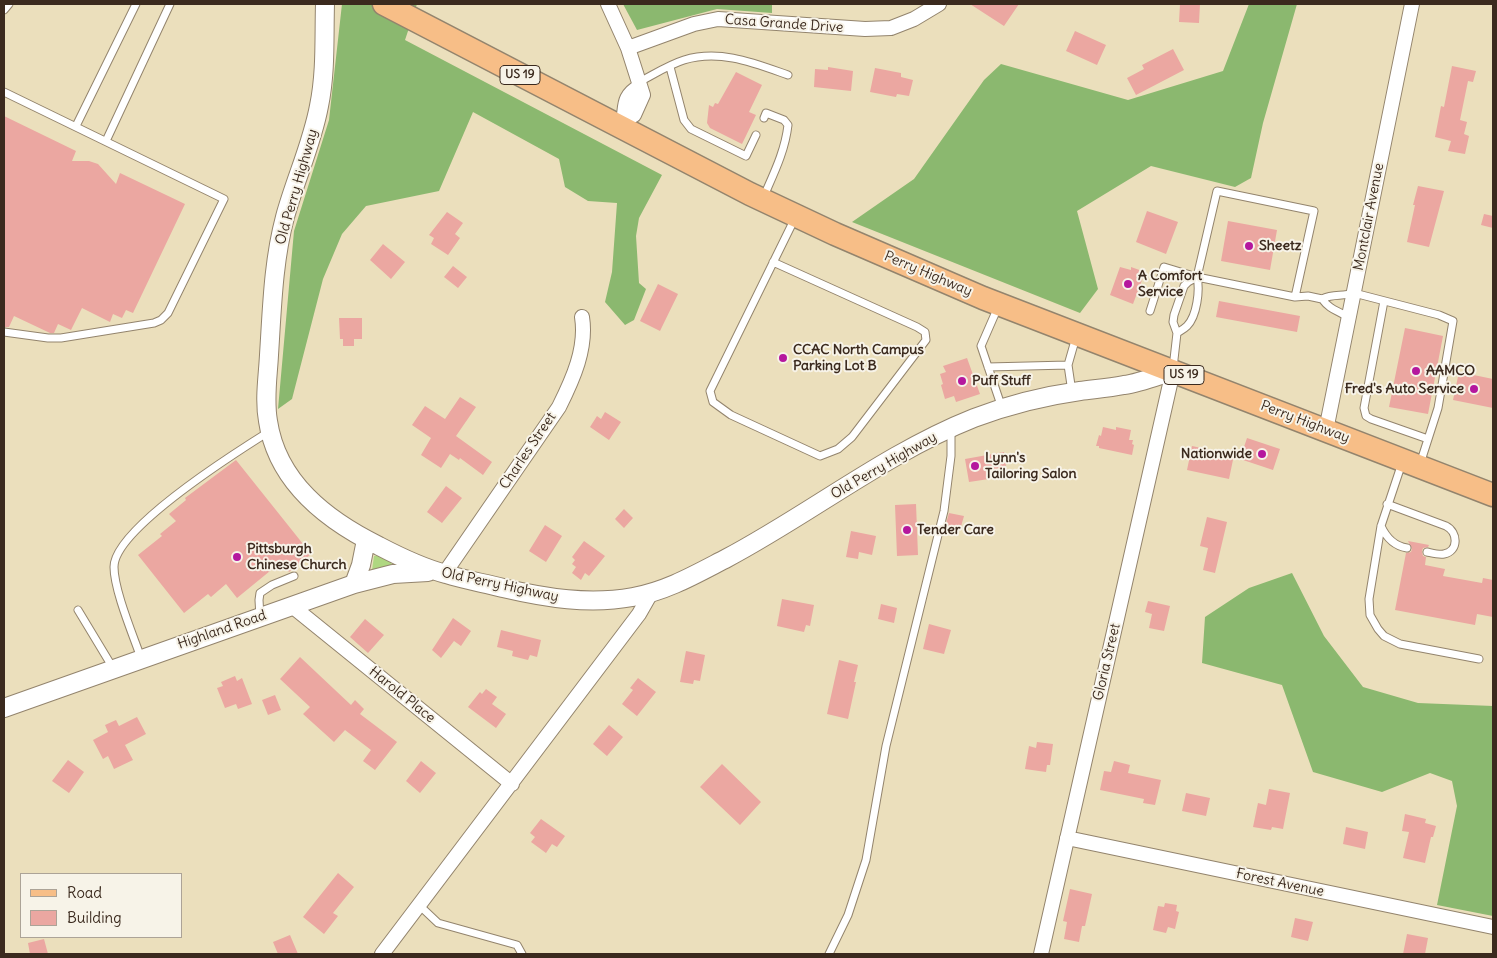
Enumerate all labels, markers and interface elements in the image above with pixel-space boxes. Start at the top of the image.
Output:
street label: Casa Grande Drive [724,11,844,37]
road number: US 19 [500,66,540,84]
street label: Old Perry Highway [272,127,322,247]
street label: Montclair Avenue [1350,162,1388,272]
place label: Sheetz [1259,238,1301,254]
marker: Sheetz [1243,240,1255,252]
street label: Perry Highway [881,248,975,300]
place label: A Comfort Service [1138,268,1202,300]
marker: A Comfort Service [1122,278,1134,290]
place label: CCAC North Campus Parking Lot B [793,342,924,374]
marker: CCAC North Campus Parking Lot B [777,352,789,364]
place label: AAMCO [1426,363,1475,379]
marker: AAMCO [1410,365,1422,377]
road number: US 19 [1164,366,1204,384]
place label: Puff Stuff [972,373,1031,389]
marker: Puff Stuff [956,375,968,387]
place label: Fred's Auto Service [1345,381,1464,397]
marker: Fred's Auto Service [1468,383,1480,395]
street label: Perry Highway [1258,397,1352,447]
street label: Charles Street [496,410,560,492]
street label: Old Perry Highway [828,429,940,503]
place label: Nationwide [1181,446,1252,462]
marker: Nationwide [1256,448,1268,460]
place label: Lynn's Tailoring Salon [985,450,1077,482]
marker: Lynn's Tailoring Salon [969,460,981,472]
place label: Tender Care [917,522,994,538]
marker: Tender Care [901,524,913,536]
place label: Pittsburgh Chinese Church [247,541,347,574]
marker: Pittsburgh Chinese Church [231,551,243,563]
street label: Old Perry Highway [440,564,560,606]
street label: Highland Road [175,607,269,653]
street label: Gloria Street [1090,622,1124,702]
street label: Harold Place [366,663,438,727]
street label: Forest Avenue [1235,865,1325,901]
legend [20,873,182,938]
text: Road [67,883,102,902]
text: Building [67,908,122,927]

